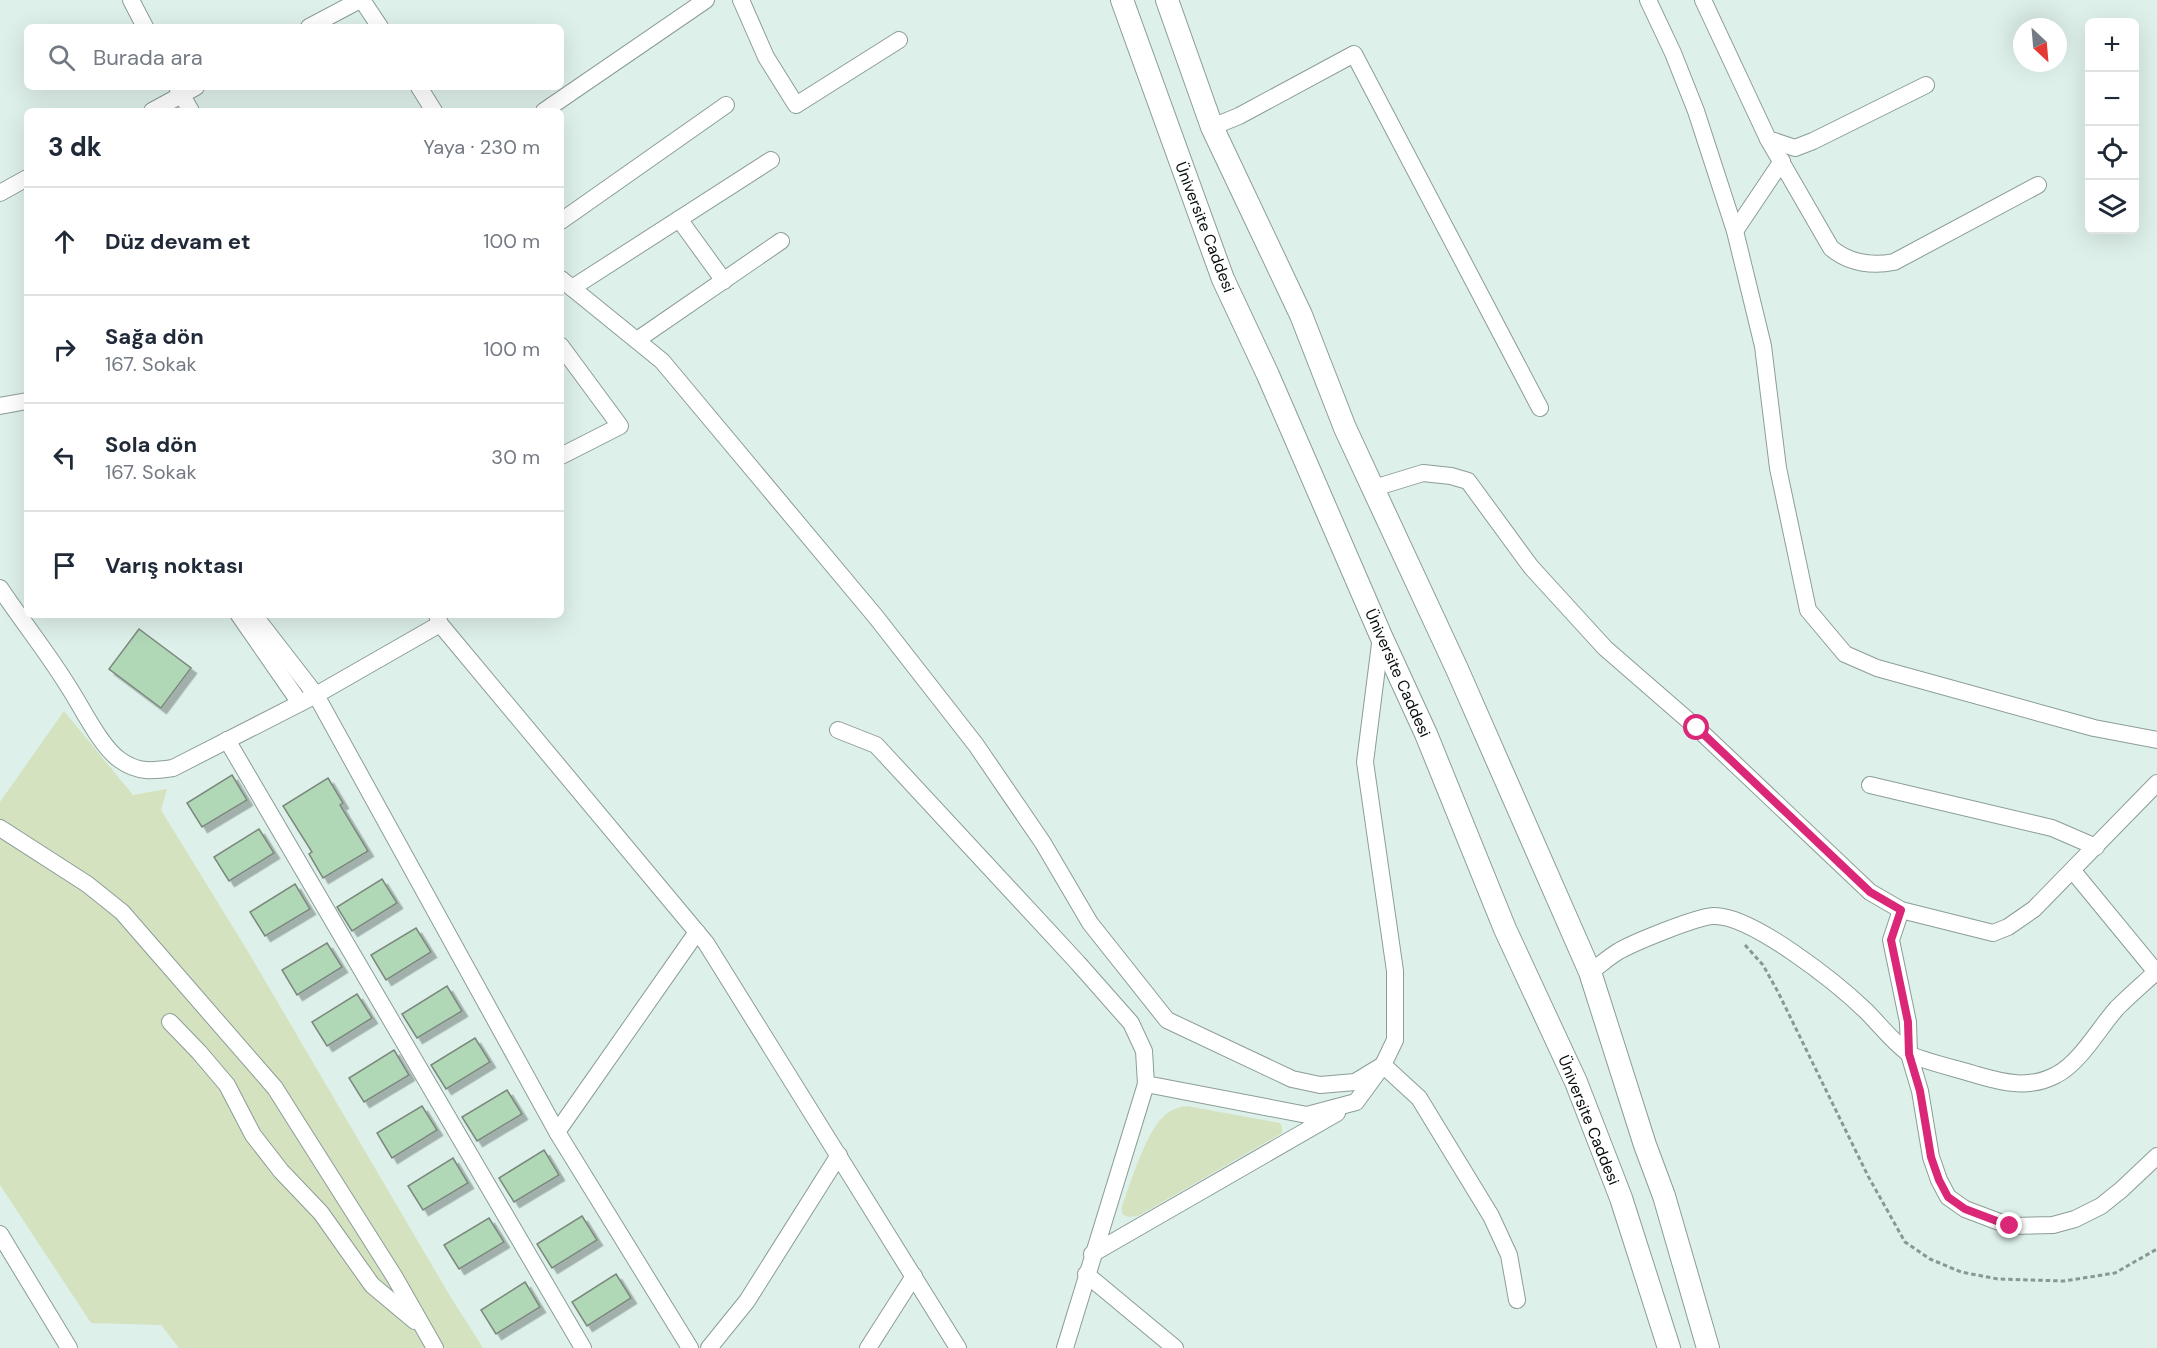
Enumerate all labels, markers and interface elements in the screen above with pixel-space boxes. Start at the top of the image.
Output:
north arrow [2013,18,2067,72]
map controls [2085,18,2139,234]
button: + [2085,18,2139,72]
search box [24,24,564,90]
icon: search [45,41,78,74]
text: Burada ara [93,43,203,72]
button: − [2085,72,2139,126]
button: locate [2085,126,2139,180]
text: 3 dk [48,130,102,164]
text: Yaya · 230 m [423,134,540,160]
street label: Üniversite Caddesi [1170,159,1240,295]
button: layers [2085,180,2139,234]
icon: ahead [48,225,81,258]
text: Düz devam et [105,227,250,256]
text: 100 m [483,228,540,254]
text: Sağa dön [105,322,204,351]
icon: right [48,333,81,366]
text: 100 m [483,336,540,362]
text: 167. Sokak [105,351,196,377]
text: Sola dön [105,430,197,459]
icon: left [48,441,81,474]
text: 30 m [491,444,540,470]
text: 167. Sokak [105,459,196,485]
icon: arrive [48,549,81,582]
text: Varış noktası [105,551,243,580]
street label: Üniversite Caddesi [1360,606,1436,740]
route start [1683,714,1709,740]
street label: Üniversite Caddesi [1553,1052,1625,1188]
route end [1996,1212,2022,1238]

